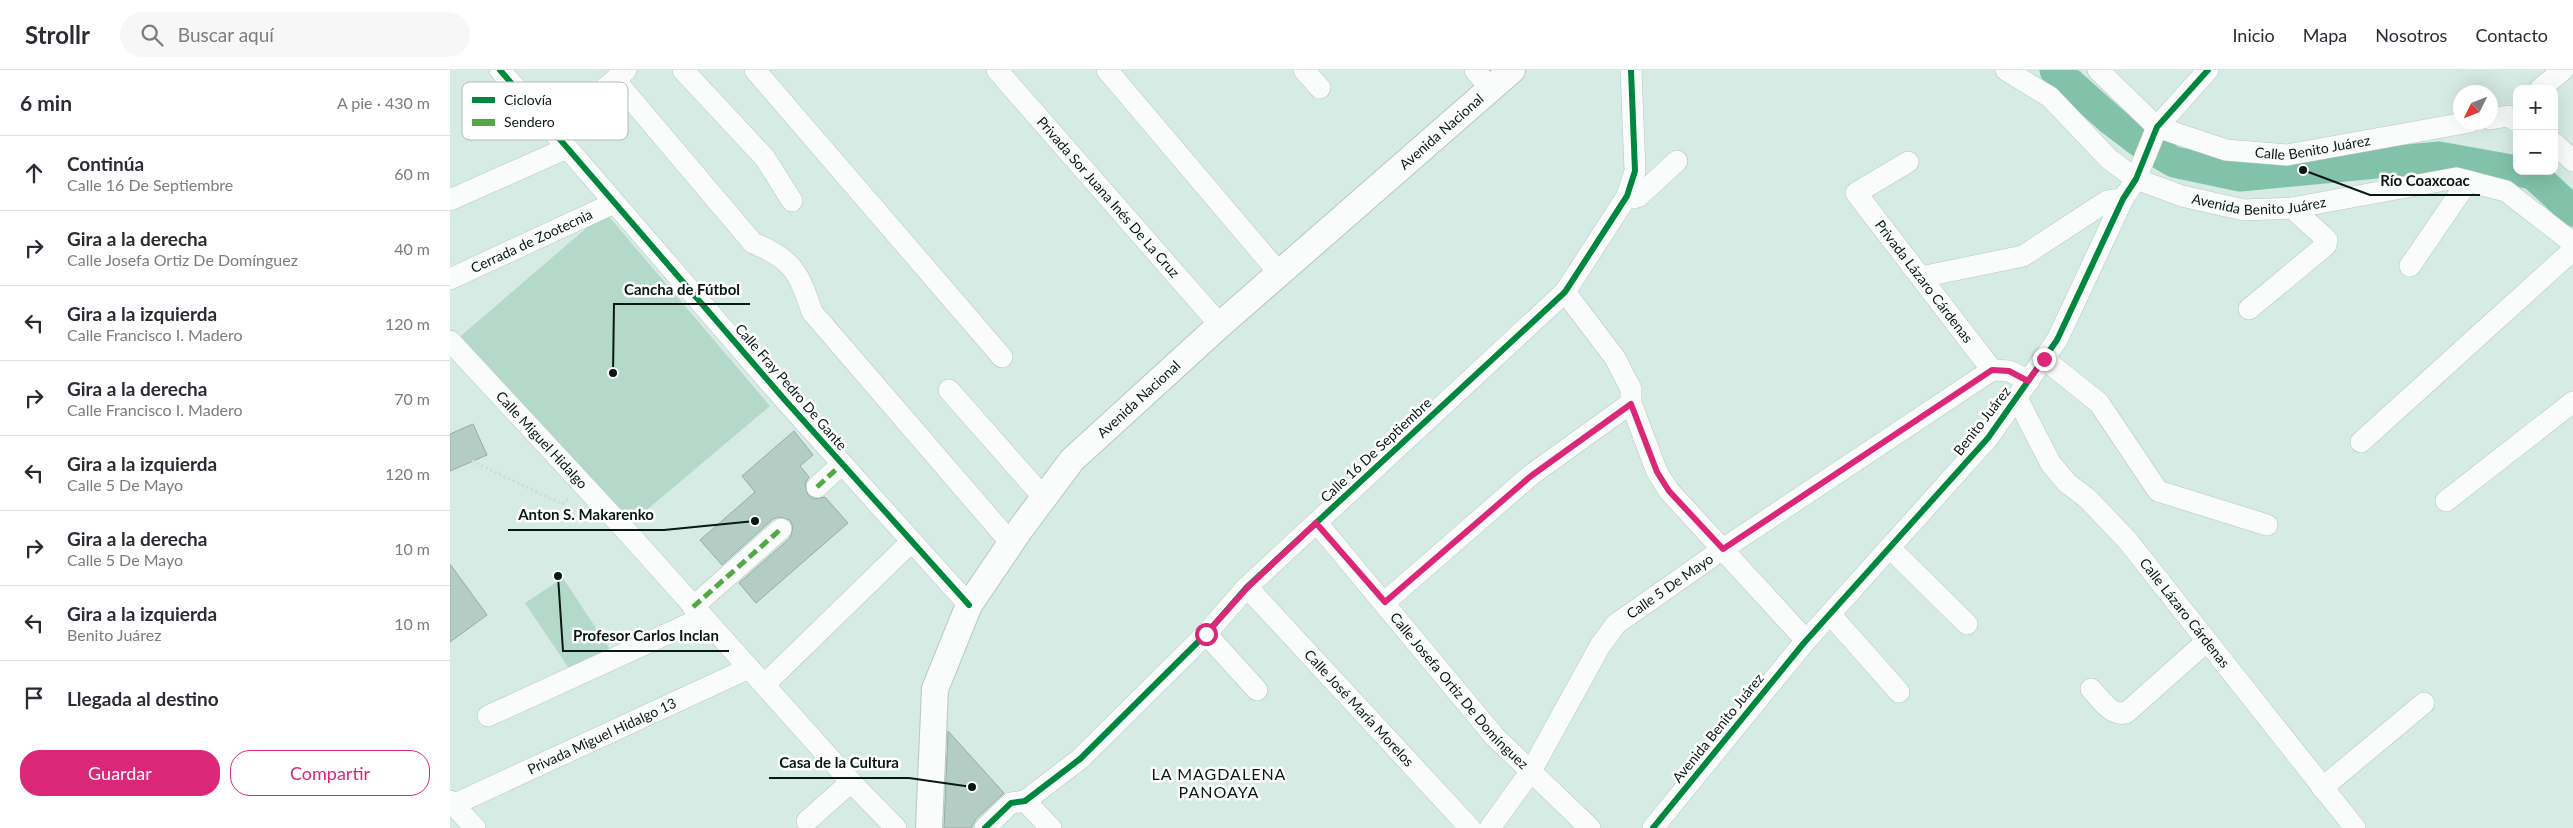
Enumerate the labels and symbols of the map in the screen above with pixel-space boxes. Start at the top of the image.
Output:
legend [462,82,628,140]
north arrow [2453,85,2498,130]
street label: Avenida Nacional [1395,90,1487,173]
text: Ciclovía [504,91,552,108]
text: Sendero [504,113,555,130]
street label: Privada Sor Juana Inés De La Cruz [1034,113,1184,281]
street label: Calle Benito Juárez [2254,131,2371,163]
callout: Río Coaxcoac [2370,165,2480,195]
text: Río Coaxcoac [2380,171,2470,189]
street label: Avenida Benito Juárez [2190,189,2327,218]
street label: Cerrada de Zootecnia [468,205,595,276]
street label: Privada Lázaro Cárdenas [1872,216,1977,346]
callout: Cancha de Fútbol [614,274,750,304]
text: Cancha de Fútbol [624,280,740,298]
street label: Calle Fray Pedro De Gante [732,320,851,453]
route end [2033,348,2056,371]
street label: Avenida Nacional [1093,357,1183,441]
street label: Benito Juárez [1949,383,2014,458]
street label: Calle Miguel Hidalgo [493,387,592,492]
street label: Calle 16 De Septiembre [1317,394,1435,505]
callout: Anton S. Makarenko [508,500,664,530]
text: Anton S. Makarenko [517,505,654,523]
street label: Calle 5 De Mayo [1623,550,1716,622]
street label: Calle Lázaro Cárdenas [2137,554,2234,671]
street label: Calle Josefa Ortiz De Domínguez [1387,609,1532,772]
callout: Profesor Carlos Inclan [563,621,729,651]
route start [1195,623,1218,646]
text: Profesor Carlos Inclan [573,626,719,644]
street label: Calle José María Morelos [1301,646,1418,770]
street label: Avenida Benito Juárez [1668,670,1767,786]
street label: Privada Miguel Hidalgo 13 [525,694,679,777]
callout: Casa de la Cultura [769,748,909,778]
text: Casa de la Cultura [779,753,899,771]
district label: LA MAGDALENA PANOAYA [1152,764,1286,801]

